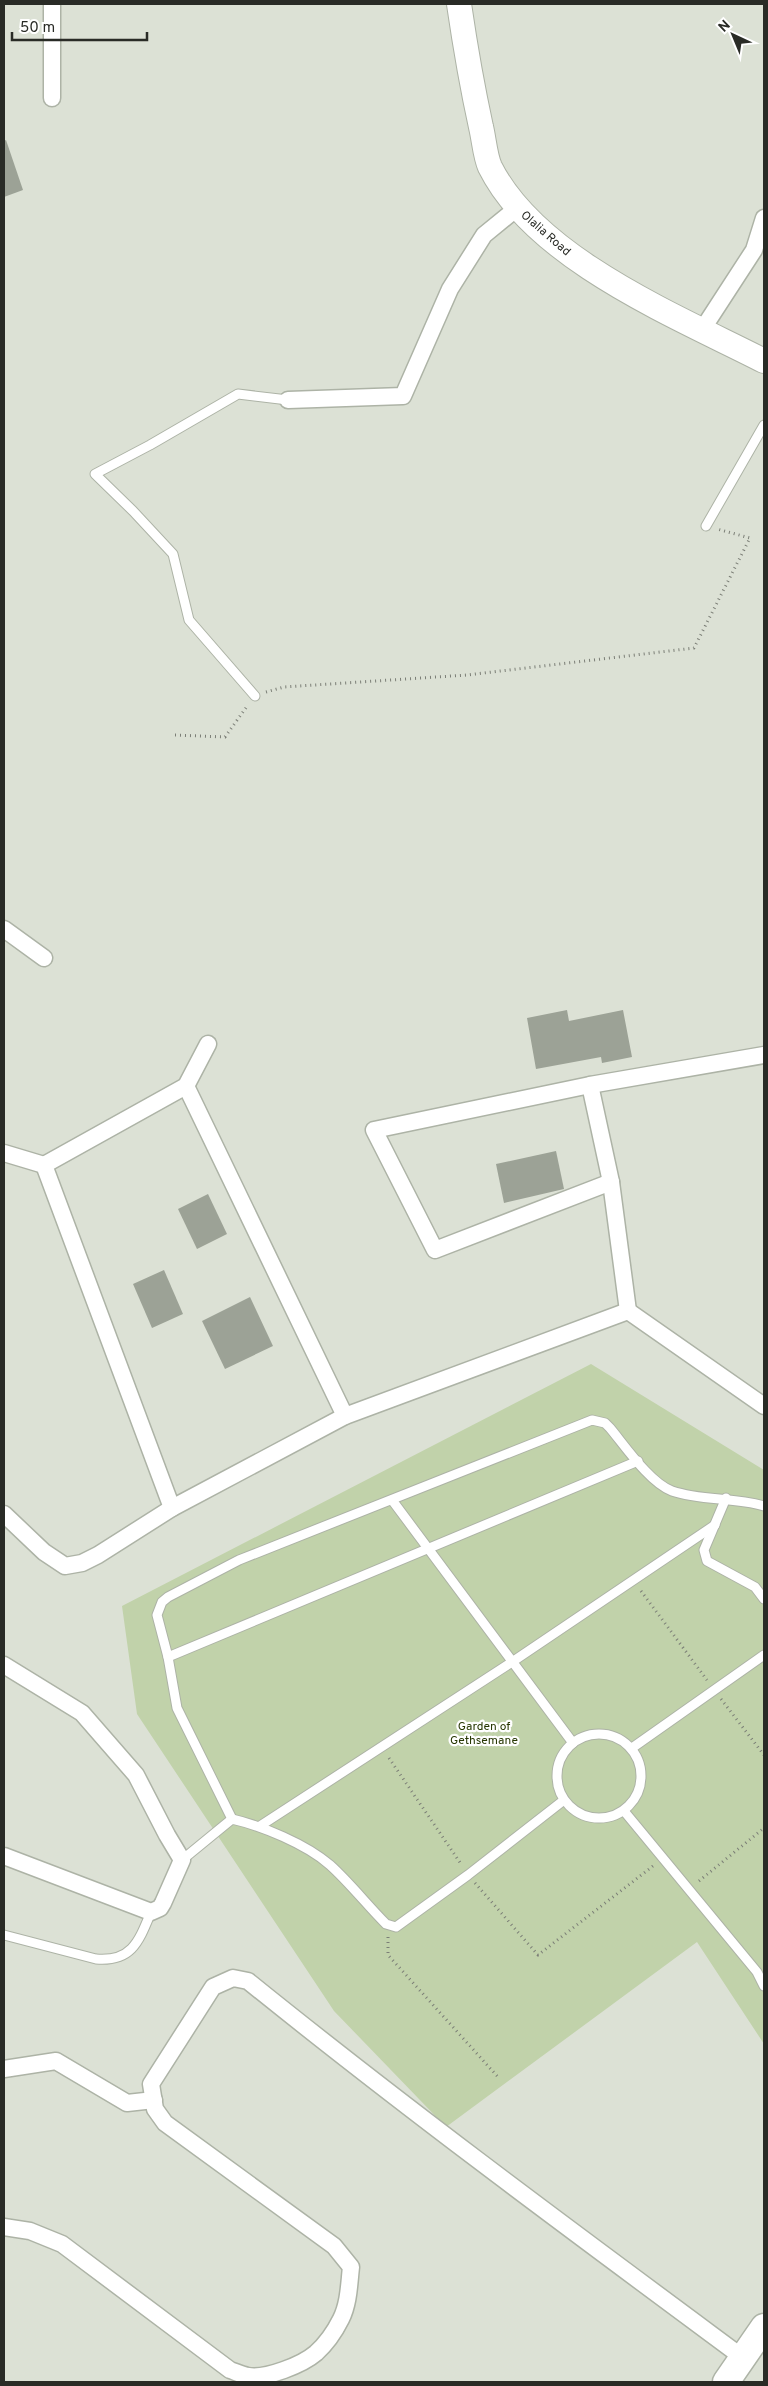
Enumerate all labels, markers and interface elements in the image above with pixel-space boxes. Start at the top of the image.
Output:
scale bar [12,10,148,42]
north arrow [708,10,758,60]
text: N [715,17,735,36]
text: 50 m [20,19,55,38]
street label: Olalia Road [517,208,574,260]
park label: Garden of Gethsemane [450,1719,518,1749]

